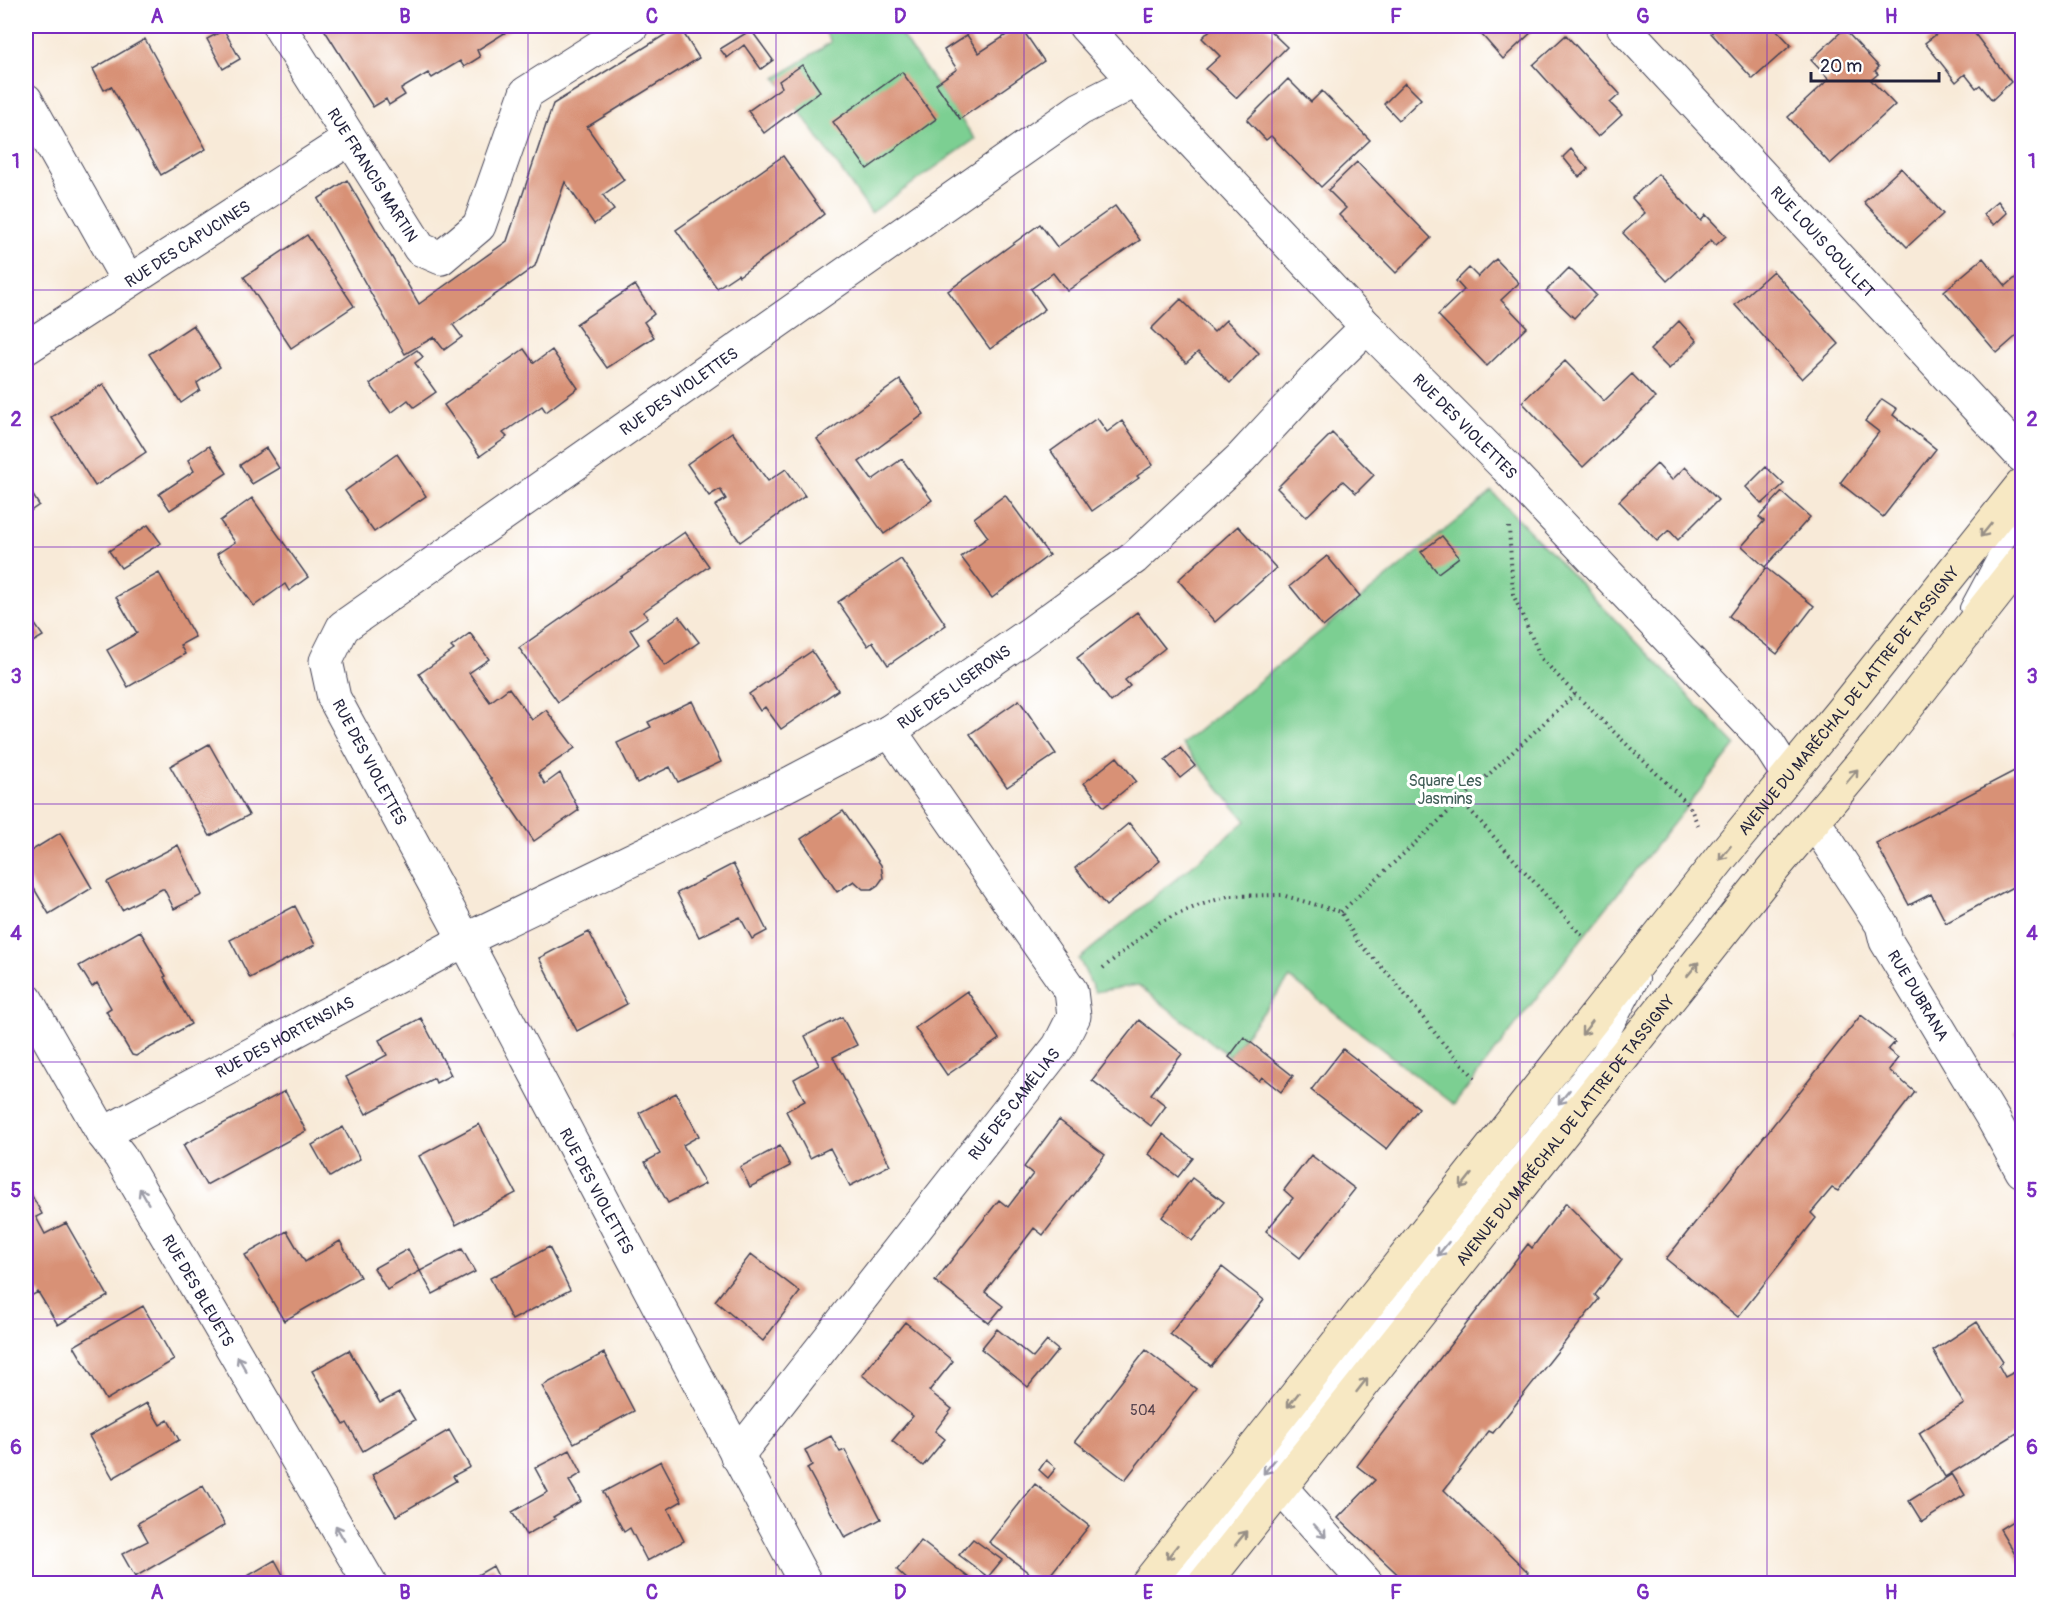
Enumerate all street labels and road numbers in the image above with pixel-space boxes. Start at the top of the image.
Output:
street label: RUE FRANCIS MARTIN [322,105,422,246]
street label: RUE LOUIS COULLET [1766,183,1879,302]
street label: RUE DES CAPUCINES [121,197,254,292]
street label: RUE DES VIOLETTES [616,344,742,440]
street label: RUE DES VIOLETTES [1408,370,1521,483]
street label: AVENUE DU MARÉCHAL DE LATTRE DE TASSIGNY [1734,563,1964,840]
street label: RUE DES LISERONS [894,641,1015,734]
street label: RUE DES VIOLETTES [327,696,411,829]
street label: RUE DUBRANA [1883,947,1953,1045]
street label: AVENUE DU MARÉCHAL DE LATTRE DE TASSIGNY [1452,991,1680,1270]
street label: RUE DES HORTENSIAS [212,992,358,1083]
street label: RUE DES CAMÉLIAS [964,1044,1065,1164]
street label: RUE DES VIOLETTES [554,1125,638,1258]
street label: RUE DES BLEUETS [157,1231,238,1351]

